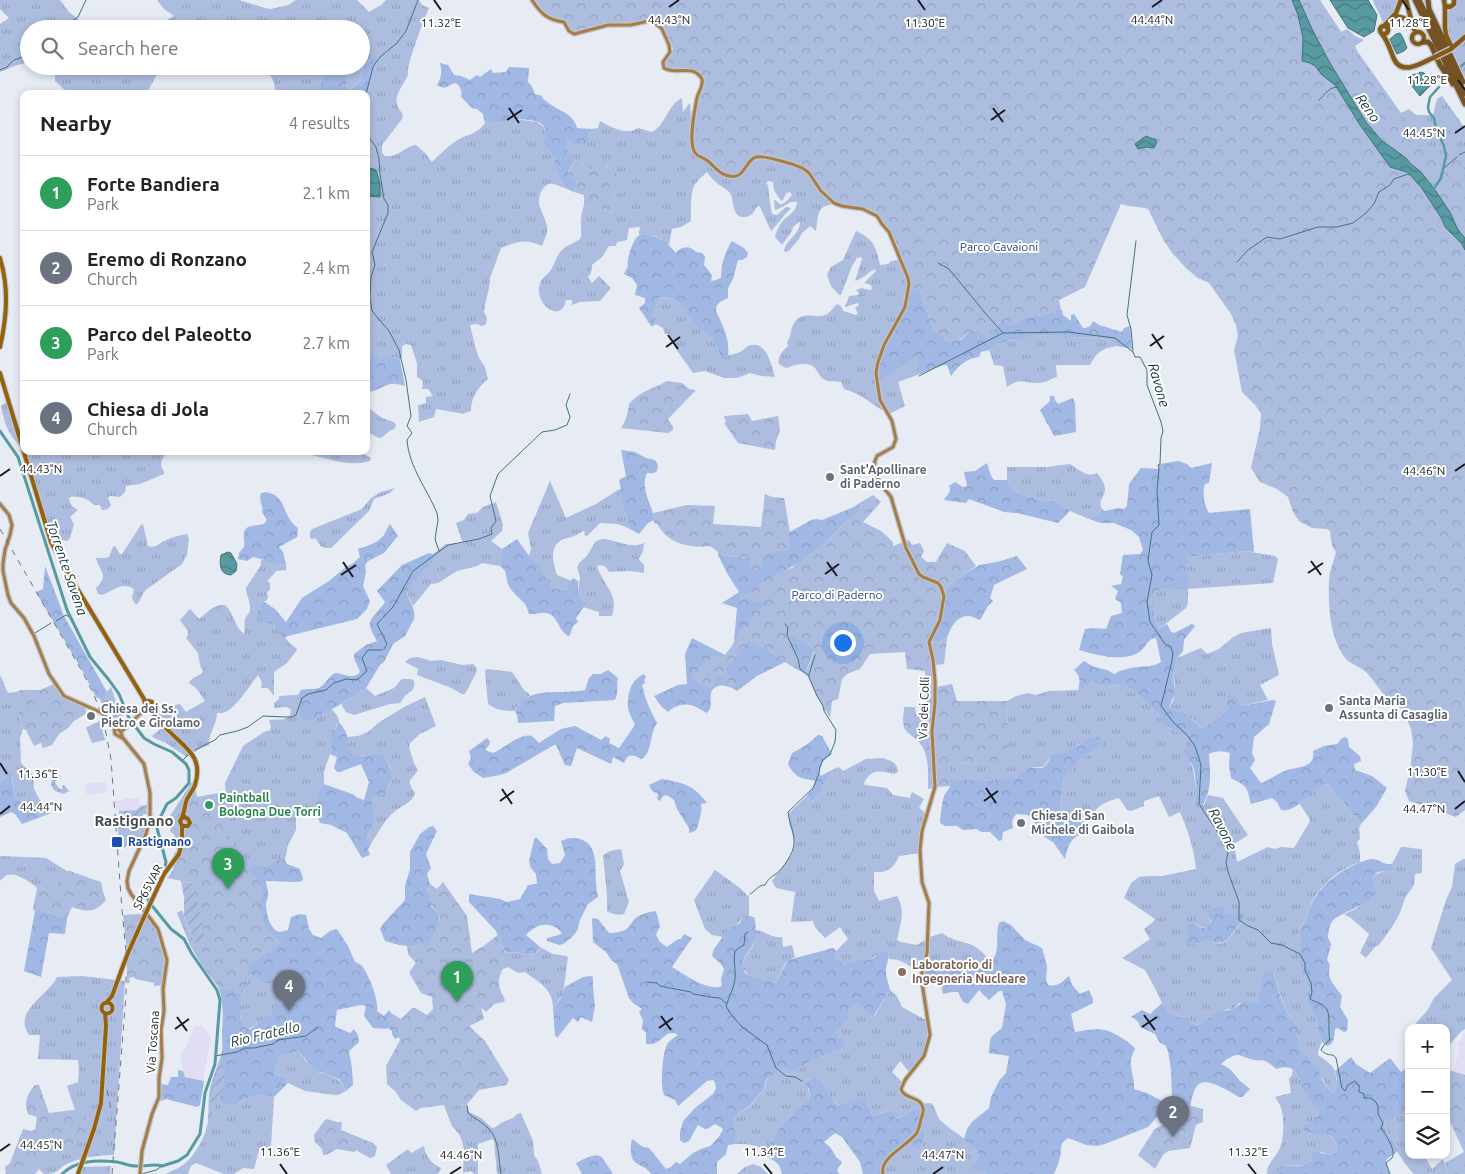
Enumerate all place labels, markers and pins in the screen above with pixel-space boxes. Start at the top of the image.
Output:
place label: Sant'Apollinare di Paderno [840,463,927,490]
marker: Sant'Apollinare di Paderno [824,471,836,483]
place label: Santa Maria Assunta di Casaglia [1339,694,1448,721]
place label: Chiesa dei Ss. Pietro e Girolamo [101,702,200,729]
marker: Santa Maria Assunta di Casaglia [1323,702,1335,714]
marker: Chiesa dei Ss. Pietro e Girolamo [85,710,97,722]
place label: Paintball Bologna Due Torri [219,791,321,818]
marker: Paintball Bologna Due Torri [203,799,215,811]
place label: Chiesa di San Michele di Gaibola [1031,809,1134,836]
marker: Chiesa di San Michele di Gaibola [1015,817,1027,829]
marker: Rastignano [110,835,124,849]
place label: Rastignano [128,835,191,848]
pin: 3 [212,848,244,889]
place label: Laboratorio di Ingegneria Nucleare [912,958,1026,985]
pin: 1 [441,961,473,1002]
marker: Laboratorio di Ingegneria Nucleare [896,966,908,978]
pin: 4 [273,970,305,1011]
pin: 2 [1157,1096,1189,1137]

